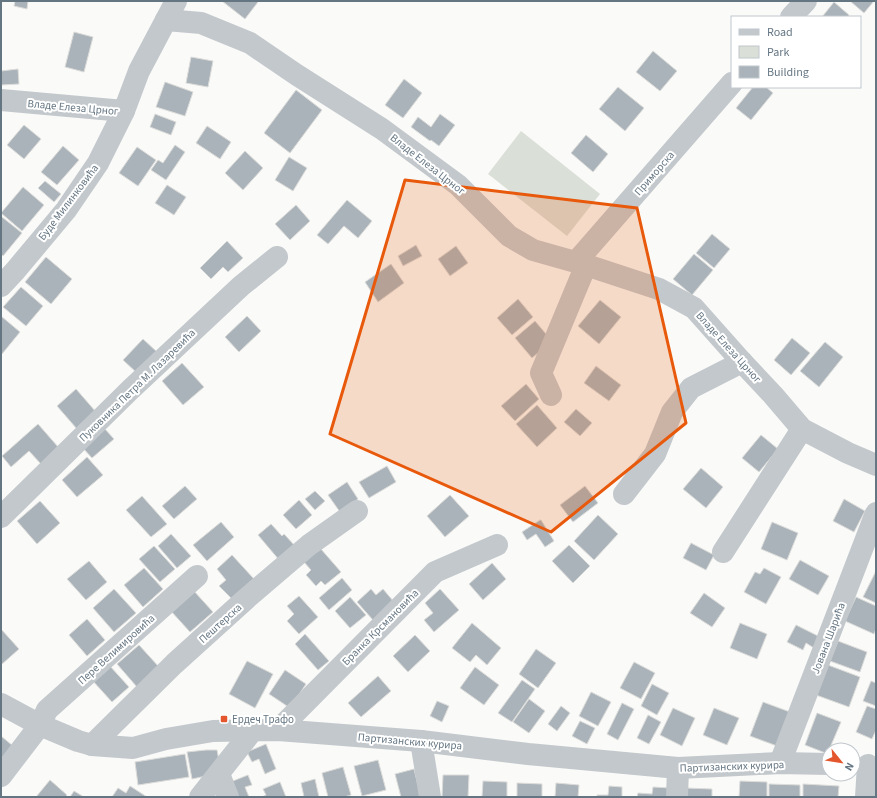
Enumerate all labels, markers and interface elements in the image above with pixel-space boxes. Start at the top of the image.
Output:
legend [731,16,861,88]
text: Road [767,24,793,41]
text: Park [767,44,789,61]
text: Building [767,64,809,81]
street label: Владе Елеза Црног [27,96,120,119]
street label: Владе Елеза Црног [387,130,469,199]
street label: Приморска [631,148,678,199]
street label: Буде Милинковића [35,161,102,243]
street label: Владе Елеза Црног [693,308,765,387]
street label: Пуковника Петра М. Лазаревића [76,326,199,445]
street label: Бранка Крсмановића [339,586,422,669]
street label: Пештерска [196,600,245,647]
street label: Јована Шарића [808,600,849,676]
street label: Пере Велимировића [75,611,158,688]
place label: Ердеч Трафо [232,712,294,727]
marker: Ердеч Трафо [219,714,229,724]
street label: Партизанских курира [357,729,463,754]
north arrow [821,742,861,782]
street label: Партизанских курира [679,757,785,776]
text: N [841,760,858,774]

